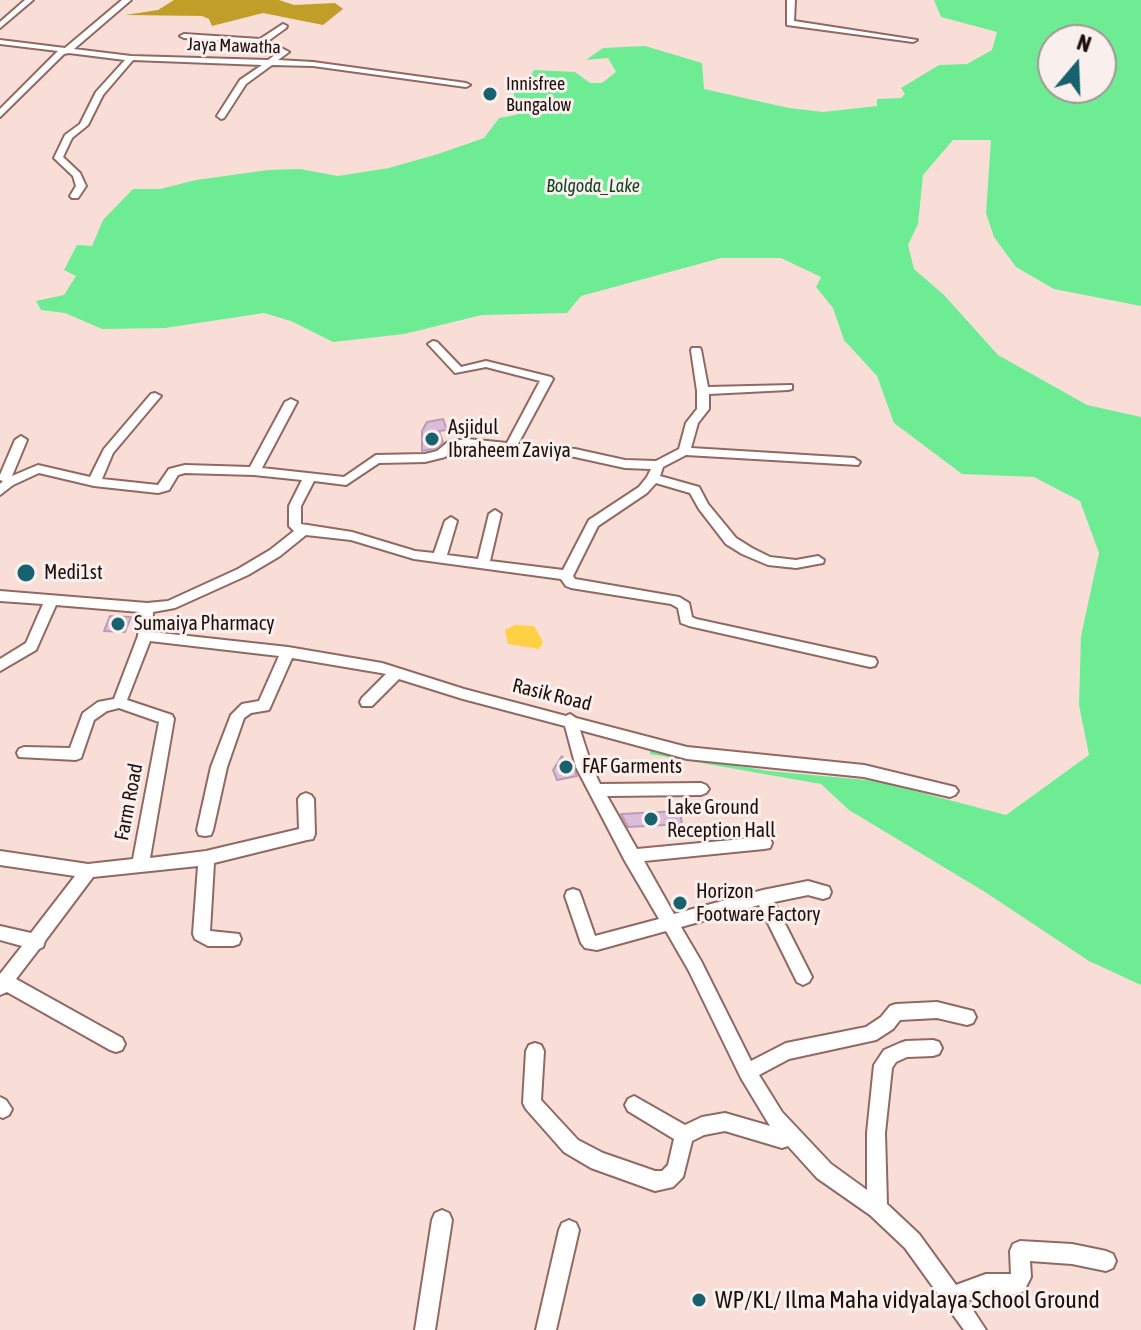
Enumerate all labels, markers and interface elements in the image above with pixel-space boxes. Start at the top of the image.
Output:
north arrow [1037,24,1117,104]
text: N [1074,29,1095,58]
street label: Jaya Mawatha [187,34,281,58]
place label: Innisfree Bungalow [506,73,571,116]
marker: Innisfree Bungalow [481,85,499,103]
water label: Bolgoda_Lake [546,175,640,197]
place label: Asjidul Ibraheem Zaviya [448,416,571,463]
marker: Asjidul Ibraheem Zaviya [423,430,441,448]
place label: Medi1st [44,561,103,585]
marker: Medi1st [15,562,37,584]
place label: Sumaiya Pharmacy [134,612,274,636]
marker: Sumaiya Pharmacy [109,615,127,633]
street label: Rasik Road [510,674,594,716]
place label: FAF Garments [582,755,682,779]
marker: FAF Garments [557,758,575,776]
street label: Farm Road [110,761,148,843]
place label: Lake Ground Reception Hall [667,796,776,843]
marker: Lake Ground Reception Hall [642,810,660,828]
place label: Horizon Footware Factory [696,880,820,927]
marker: Horizon Footware Factory [671,894,689,912]
place label: WP/KL/ Ilma Maha vidyalaya School Ground [715,1286,1100,1314]
marker: WP/KL/ Ilma Maha vidyalaya School Ground [690,1291,708,1309]

